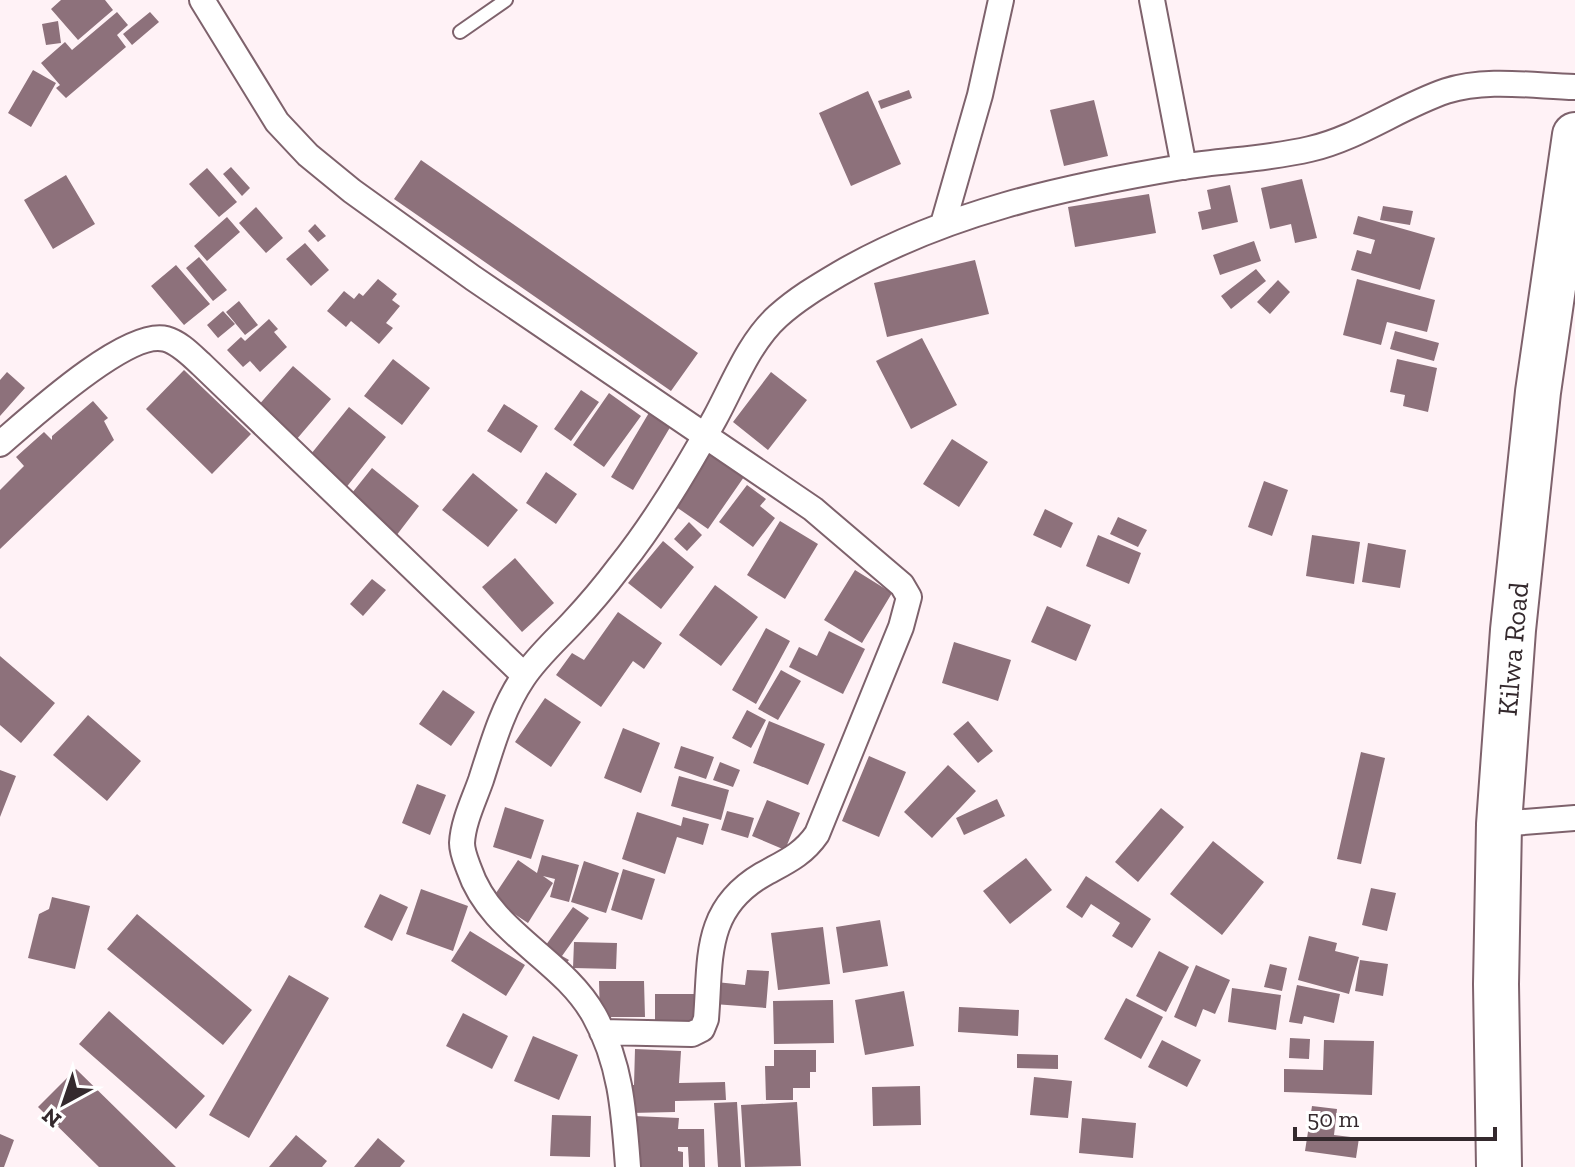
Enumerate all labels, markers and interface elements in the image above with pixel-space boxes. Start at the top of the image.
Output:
street label: Kilwa Road [1491,581,1535,717]
north arrow [24,1063,104,1143]
scale bar [1295,1091,1495,1141]
text: N [36,1102,67,1134]
text: 50 m [1307,1104,1360,1133]

